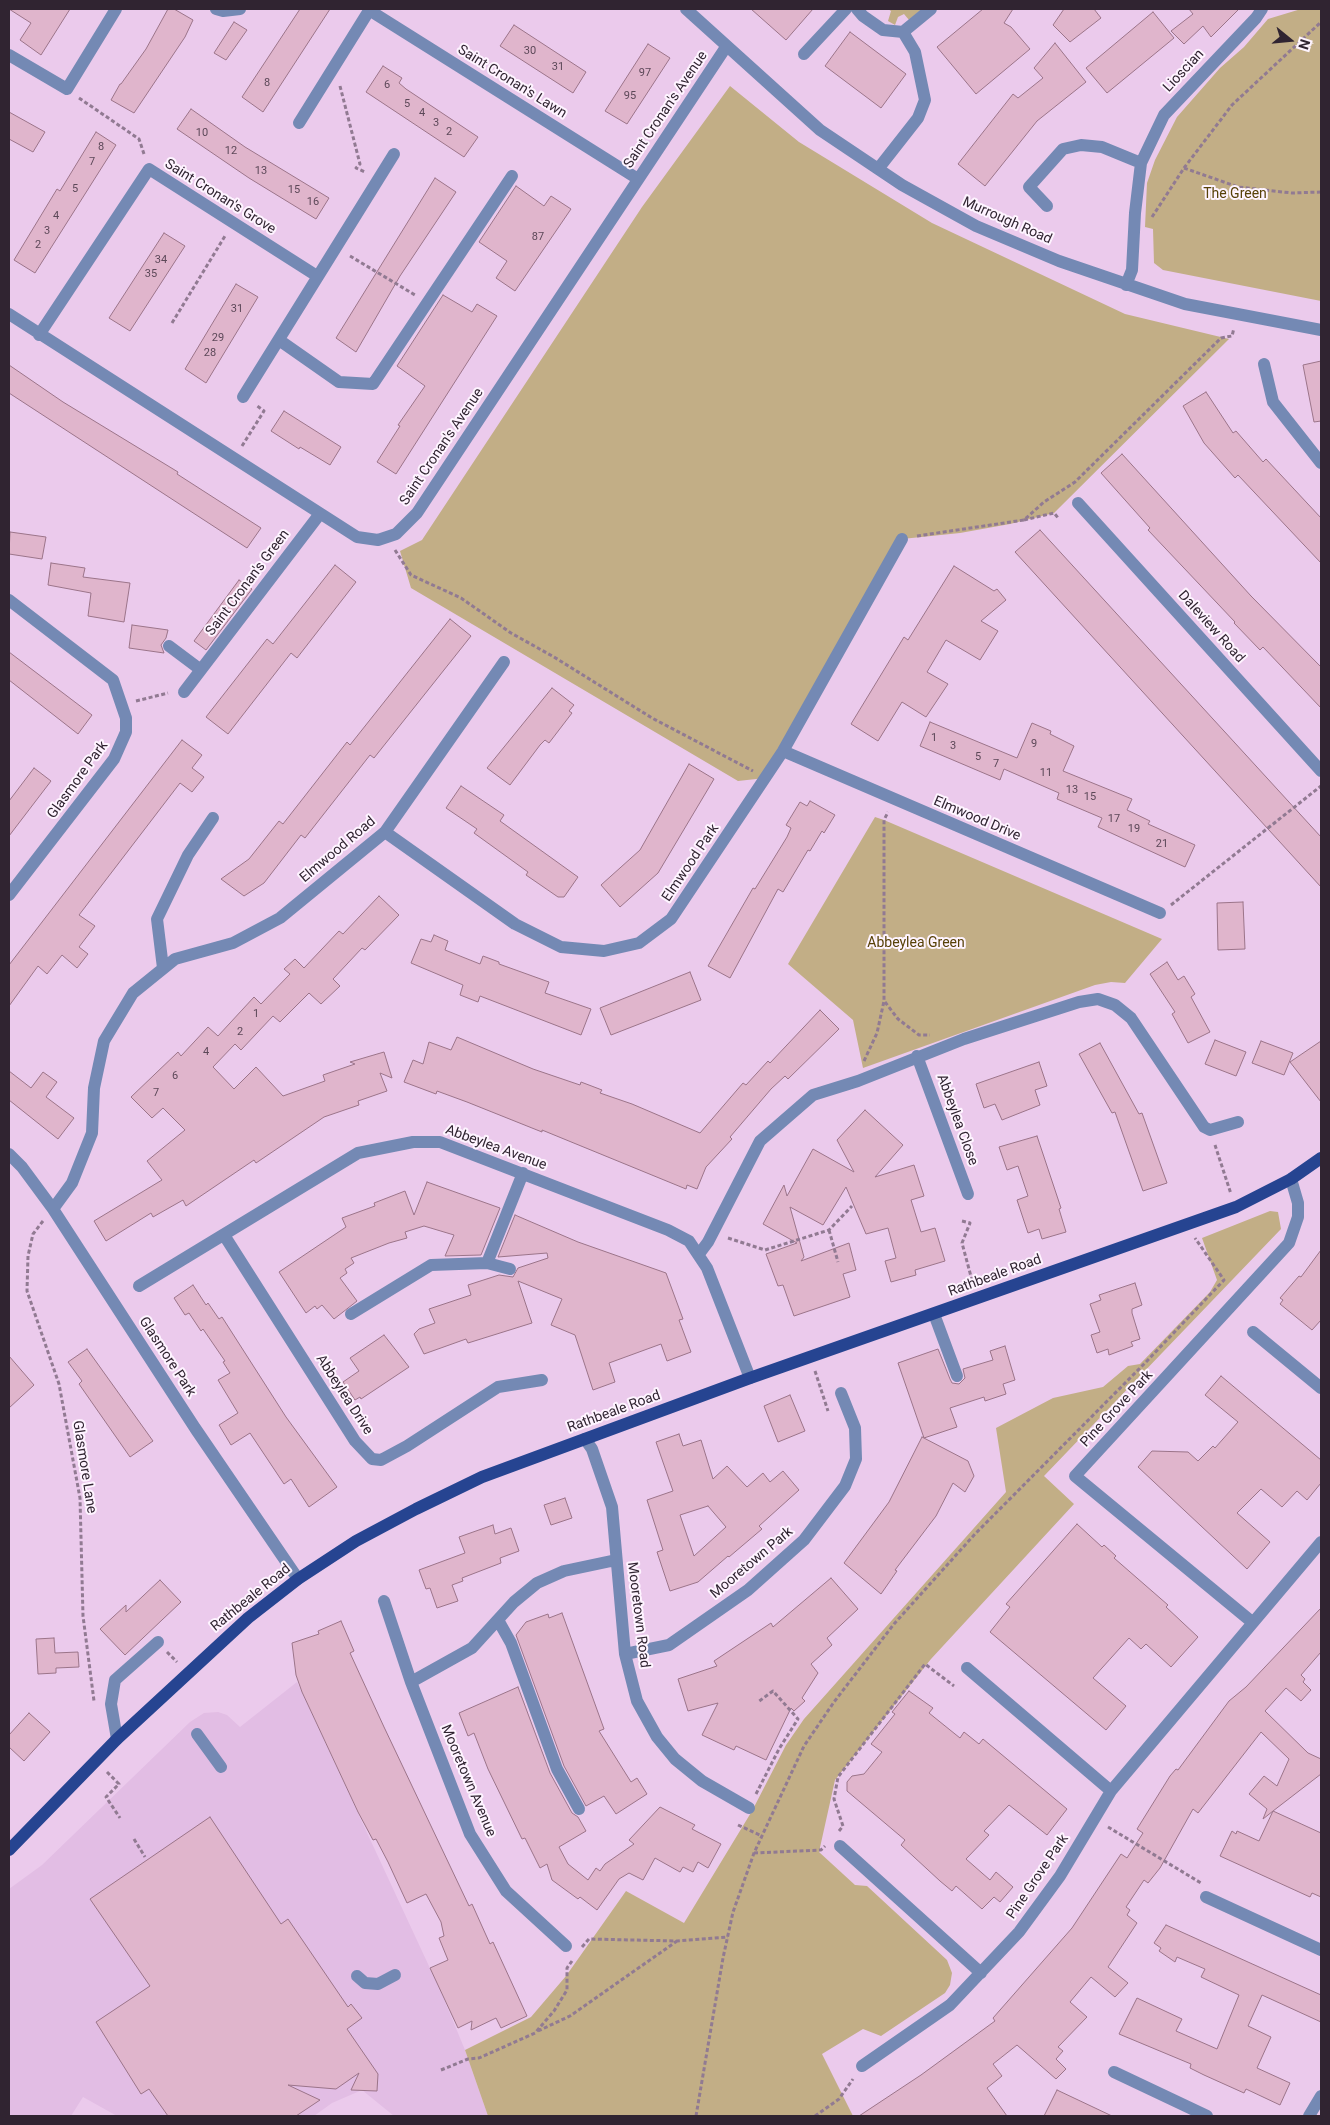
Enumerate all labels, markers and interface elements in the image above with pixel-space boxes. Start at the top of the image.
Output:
north arrow [1265,15,1315,65]
text: N [1295,37,1313,51]
street label: Saint Cronan's Lawn [454,42,570,122]
house number: 30 [524,44,536,58]
street label: Lioscian [1160,46,1208,96]
street label: Saint Cronan's Avenue [621,48,711,172]
house number: 31 [552,60,564,74]
house number: 97 [639,66,651,80]
house number: 8 [264,76,270,90]
house number: 6 [384,78,390,92]
house number: 95 [624,89,636,103]
house number: 5 [404,97,410,111]
house number: 4 [419,106,425,120]
house number: 3 [433,116,439,130]
house number: 2 [446,125,452,139]
house number: 10 [196,126,208,140]
house number: 8 [98,140,104,154]
house number: 12 [225,144,237,158]
house number: 7 [89,155,95,169]
street label: Saint Cronan's Grove [161,156,279,238]
house number: 13 [255,164,267,178]
house number: 5 [72,182,78,196]
house number: 15 [288,183,300,197]
park label: The Green [1203,186,1267,202]
street label: Murrough Road [960,194,1054,248]
house number: 16 [307,195,319,209]
house number: 4 [53,209,59,223]
house number: 3 [44,224,50,238]
house number: 87 [532,230,544,244]
house number: 2 [35,238,41,252]
house number: 34 [155,253,167,267]
house number: 35 [145,267,157,281]
house number: 31 [231,302,243,316]
house number: 29 [212,331,224,345]
house number: 28 [204,346,216,360]
street label: Saint Cronan's Avenue [397,385,487,509]
street label: Saint Cronan's Green [203,527,293,639]
street label: Daleview Road [1174,587,1248,667]
house number: 1 [931,731,937,745]
house number: 9 [1031,737,1037,751]
street label: Glasmore Park [44,738,112,822]
house number: 3 [950,739,956,753]
house number: 5 [975,750,981,764]
house number: 7 [993,757,999,771]
house number: 11 [1040,766,1052,780]
house number: 13 [1066,783,1078,797]
house number: 15 [1084,790,1096,804]
street label: Elmwood Drive [931,793,1023,845]
house number: 17 [1108,812,1120,826]
street label: Elmwood Road [297,813,379,887]
street label: Elmwood Park [659,821,723,905]
house number: 19 [1128,822,1140,836]
house number: 21 [1156,837,1168,851]
park label: Abbeylea Green [867,935,965,951]
house number: 1 [253,1007,259,1021]
house number: 2 [237,1025,243,1039]
house number: 4 [203,1045,209,1059]
house number: 6 [172,1069,178,1083]
street label: Abbeylea Close [933,1072,981,1168]
house number: 7 [153,1086,159,1100]
street label: Abbeylea Avenue [443,1122,549,1174]
street label: Rathbeale Road [946,1251,1044,1301]
street label: Glasmore Park [135,1314,199,1400]
street label: Abbeylea Drive [312,1352,376,1438]
street label: Pine Grove Park [1077,1367,1157,1451]
street label: Rathbeale Road [565,1387,663,1437]
street label: Glasmore Lane [68,1419,100,1515]
street label: Mooretown Park [707,1524,797,1602]
street label: Rathbeale Road [208,1561,294,1635]
street label: Mooretown Road [623,1561,653,1669]
street label: Mooretown Avenue [437,1722,499,1840]
street label: Pine Grove Park [1003,1831,1073,1923]

